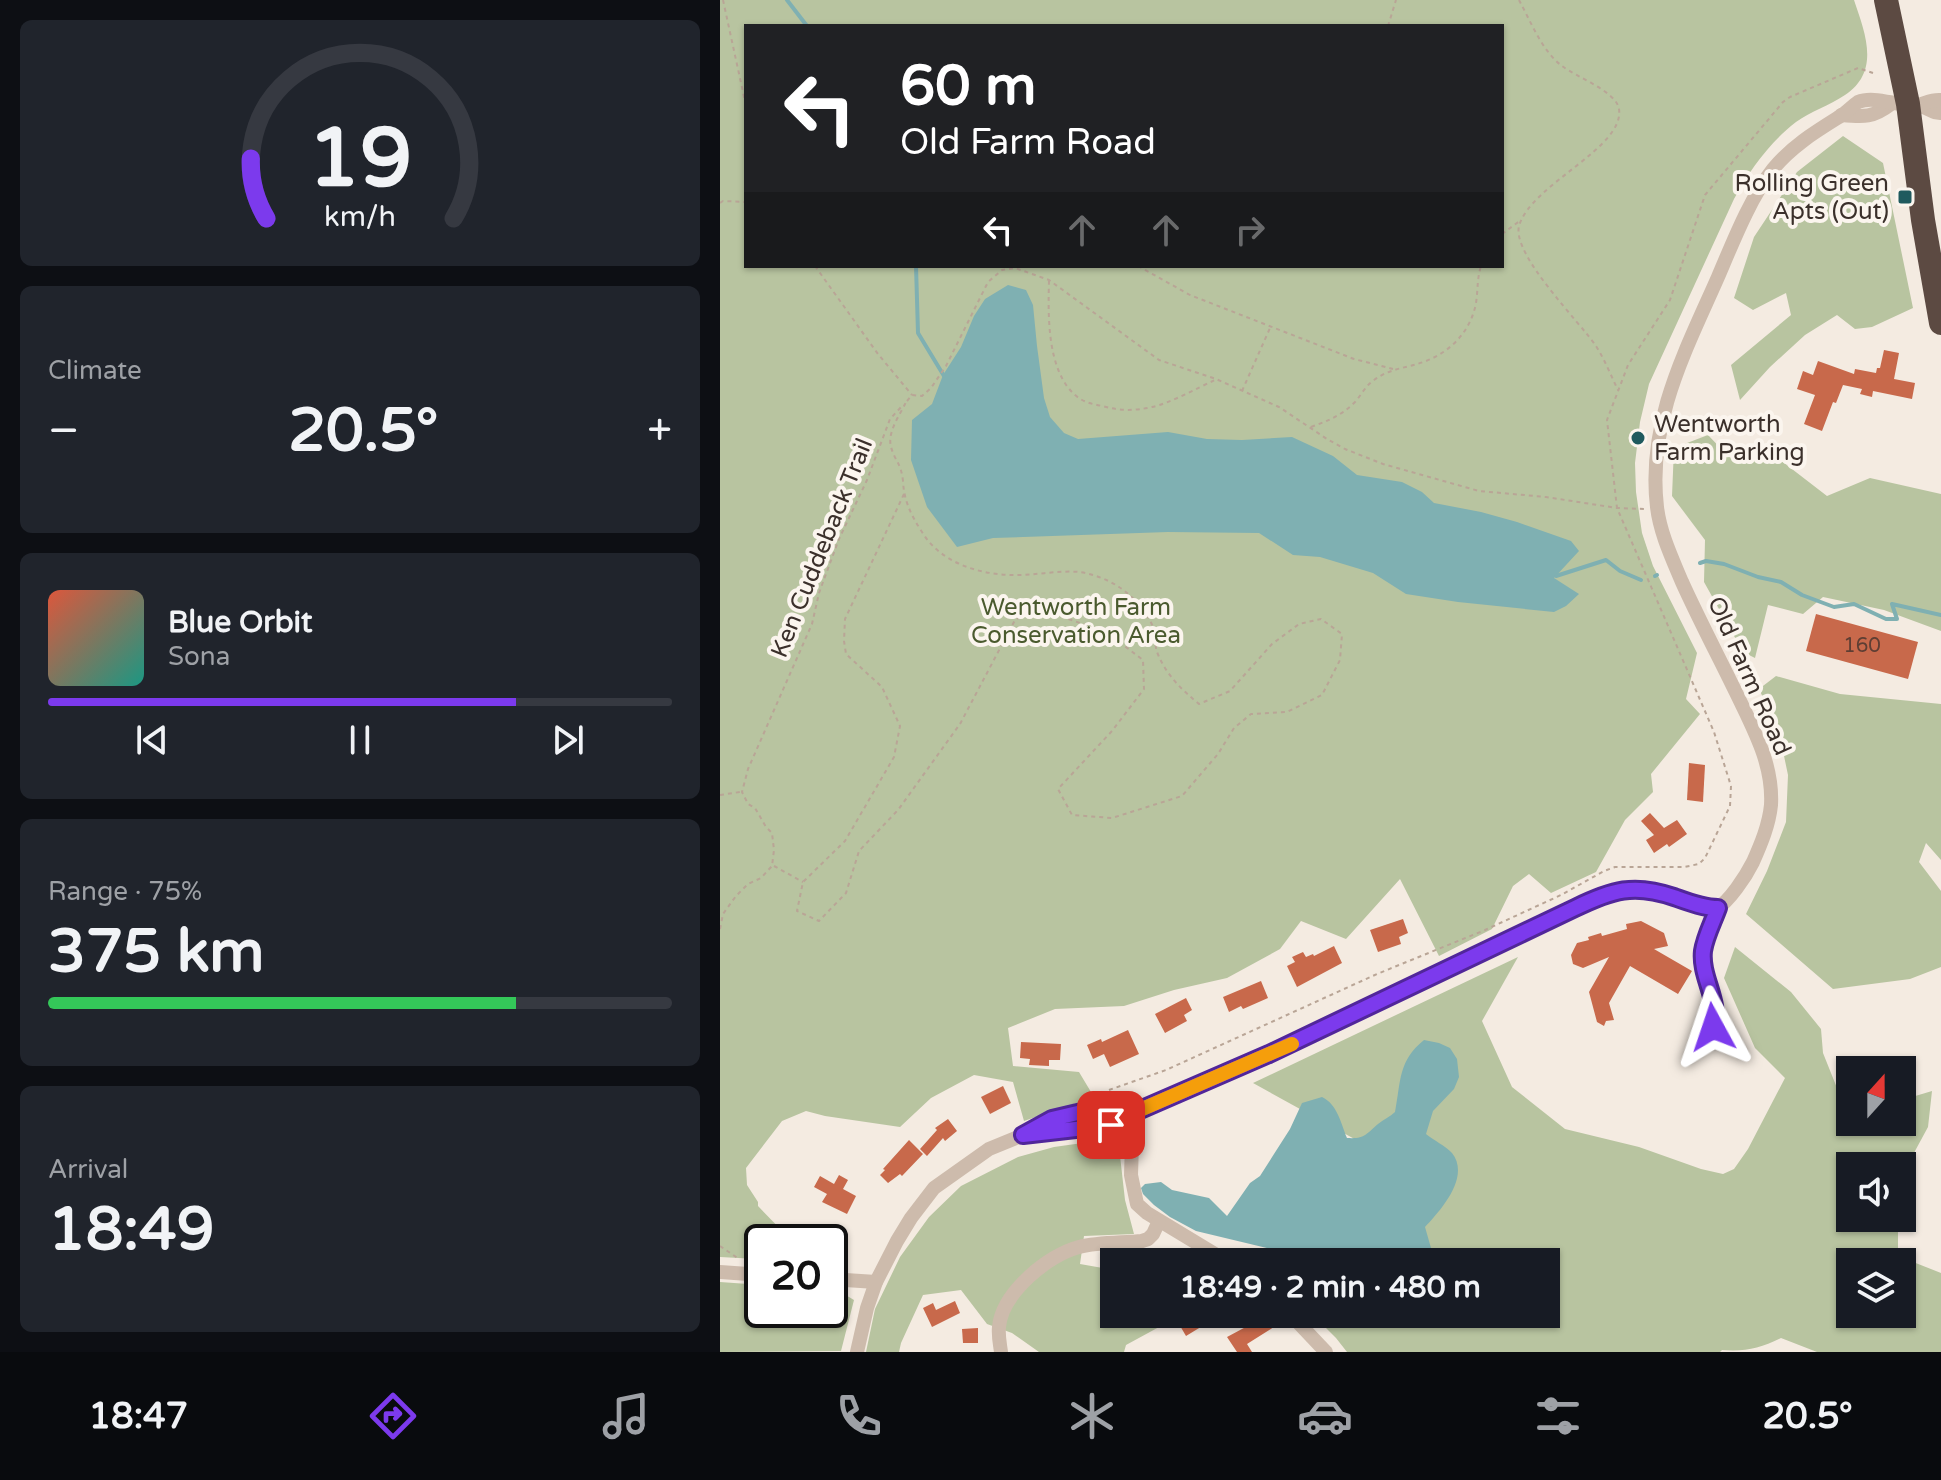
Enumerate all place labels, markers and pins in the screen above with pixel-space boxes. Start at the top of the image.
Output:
place label: Rolling Green Apts (Out) [1735,169,1889,226]
marker: Rolling Green Apts (Out) [1896,188,1914,206]
place label: Wentworth Farm Parking [1654,410,1805,467]
marker: Wentworth Farm Parking [1629,429,1647,447]
pin [1077,1091,1145,1159]

